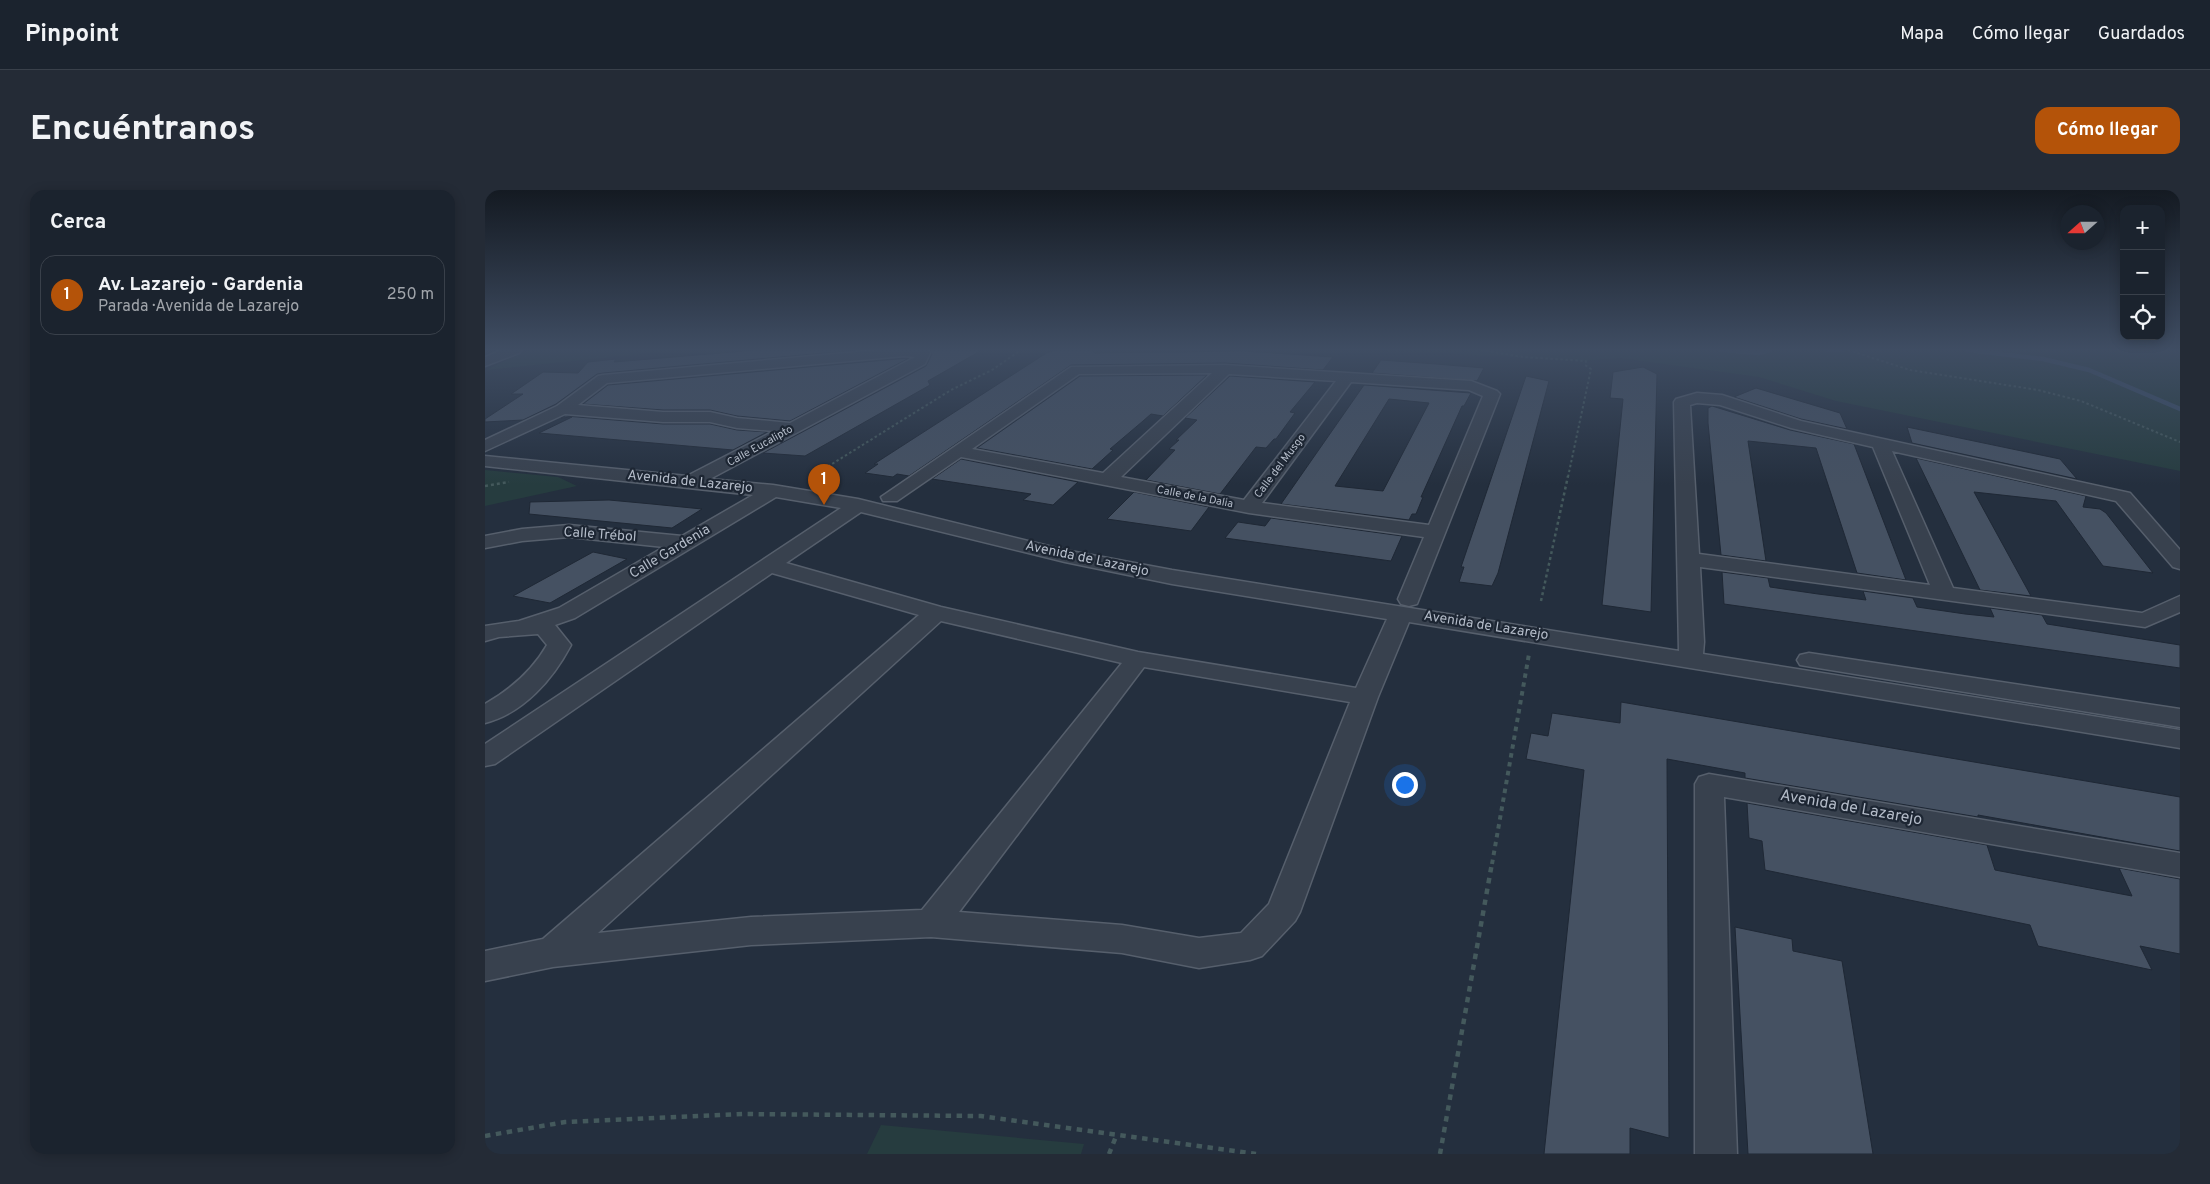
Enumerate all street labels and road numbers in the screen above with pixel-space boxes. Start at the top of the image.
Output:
street label: Calle Eucalipto [725,422,795,470]
street label: Calle del Musgo [1251,431,1309,501]
street label: Avenida de Lazarejo [626,467,754,497]
street label: Calle de la Dalia [1156,483,1235,511]
street label: Calle Gardenia [627,521,713,583]
street label: Calle Trébol [563,524,637,546]
street label: Avenida de Lazarejo [1024,538,1151,580]
street label: Avenida de Lazarejo [1422,608,1550,644]
street label: Avenida de Lazarejo [1778,786,1924,830]

